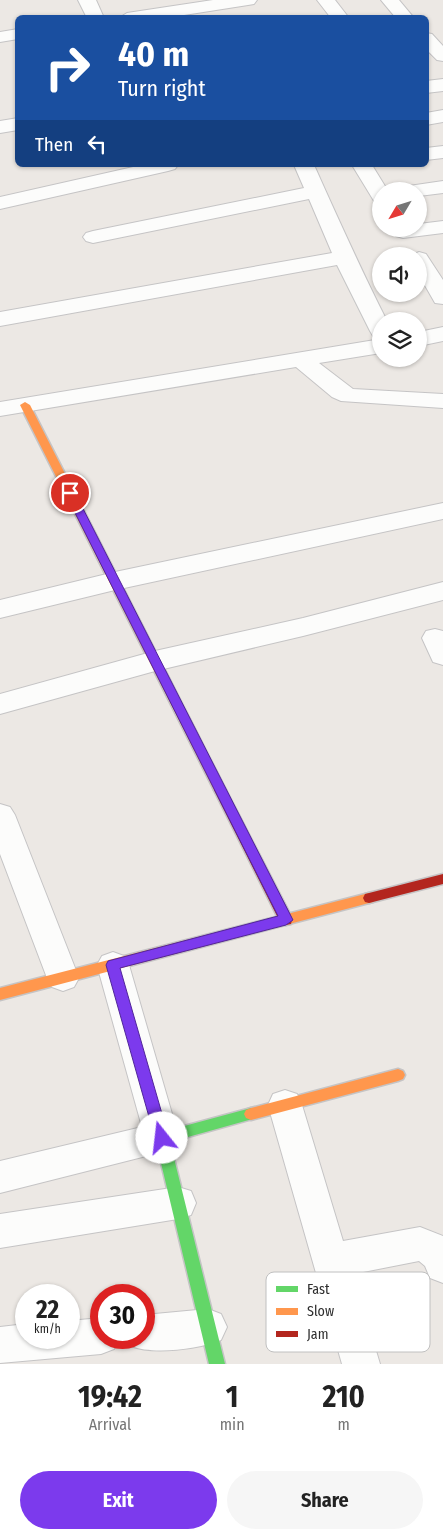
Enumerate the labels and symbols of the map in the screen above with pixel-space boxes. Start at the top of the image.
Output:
north arrow [372,182,428,238]
pin [49,472,91,514]
position arrow [135,1111,187,1163]
legend [266,1272,430,1352]
text: Fast [307,1281,330,1298]
speed limit sign: 30 [90,1284,155,1349]
text: Slow [307,1303,334,1320]
text: Jam [307,1326,328,1343]

